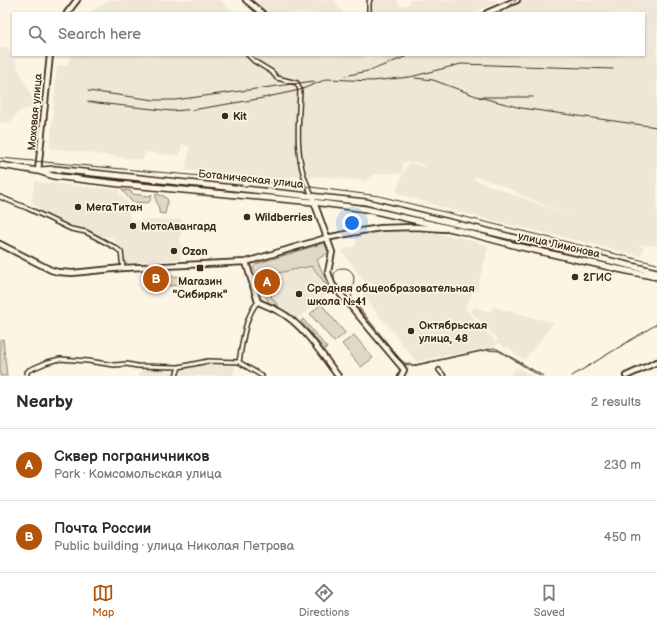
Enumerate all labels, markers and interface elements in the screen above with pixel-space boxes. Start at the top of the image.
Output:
search box [12,12,645,56]
icon: search [26,23,48,45]
text: Search here [58,25,141,44]
street label: Моховая улица [25,73,45,151]
place label: Kit [233,110,247,123]
marker: Kit [220,111,230,121]
street label: Ботаническая улица [198,167,305,191]
place label: МегаТитан [86,201,143,214]
marker: МегаТитан [73,202,83,212]
place label: Wildberries [255,211,313,224]
marker: Wildberries [242,212,252,222]
your location [342,213,362,233]
place label: МотоАвангард [141,220,217,233]
marker: МотоАвангард [128,221,138,231]
street label: улица Лимонова [517,229,602,261]
place label: Ozon [182,245,208,258]
marker: Ozon [169,246,179,256]
marker: Магазин "Сибиряк" [195,263,205,273]
pin: B [143,264,169,294]
pin: A [254,267,280,297]
place label: 2ГИС [583,271,612,284]
marker: 2ГИС [570,272,580,282]
place label: Магазин "Сибиряк" [173,275,228,301]
place label: Средняя общеобразовательная школа №41 [307,282,475,308]
marker: Средняя общеобразовательная школа №41 [294,289,304,299]
place label: Октябрьская улица, 48 [419,319,487,345]
marker: Октябрьская улица, 48 [406,326,416,336]
text: Nearby [16,392,73,412]
text: 2 results [591,394,641,410]
text: Сквер пограничников [54,447,209,466]
text: A [25,457,33,473]
text: 230 m [604,457,641,473]
text: Park · Комсомольская улица [54,466,222,482]
text: Почта России [54,519,151,538]
text: B [24,529,34,545]
text: 450 m [604,529,641,545]
text: Public building · улица Николая Петрова [54,538,294,554]
tab: Map [92,582,114,619]
tab: Directions [299,582,349,619]
tab: Saved [534,582,565,619]

